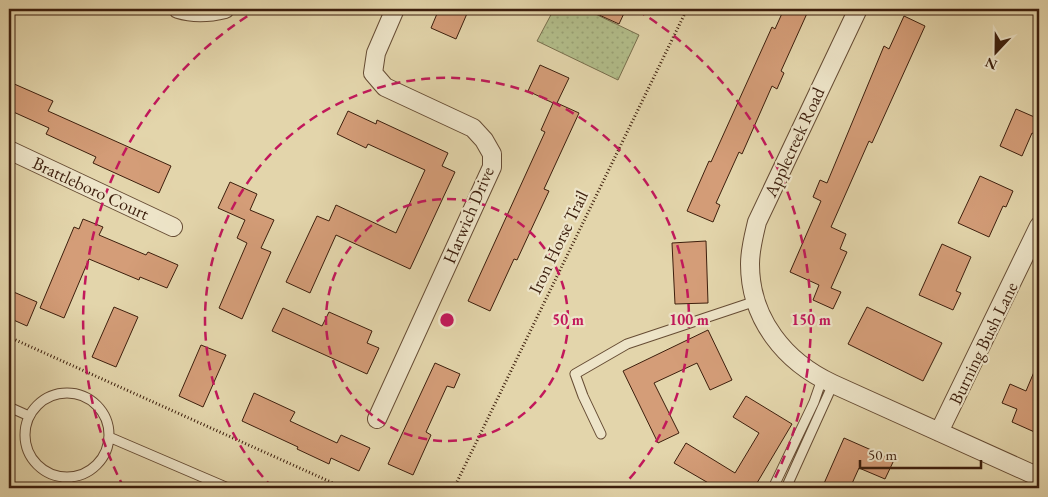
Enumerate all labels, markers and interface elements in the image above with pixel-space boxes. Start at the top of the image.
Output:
north arrow [970,28,1020,78]
text: N [982,53,1000,75]
street label: Applecreek Road [758,83,830,202]
street label: Brattleboro Court [29,151,153,225]
street label: Harwich Drive [437,163,499,267]
street label: Iron Horse Trail [523,187,593,297]
street label: Burning Bush Lane [943,278,1023,408]
text: 50 m [552,310,584,329]
text: 100 m [669,310,709,329]
text: 150 m [791,310,831,329]
centre of rings [438,311,456,329]
scale bar [860,437,982,469]
text: 50 m [868,445,897,464]

